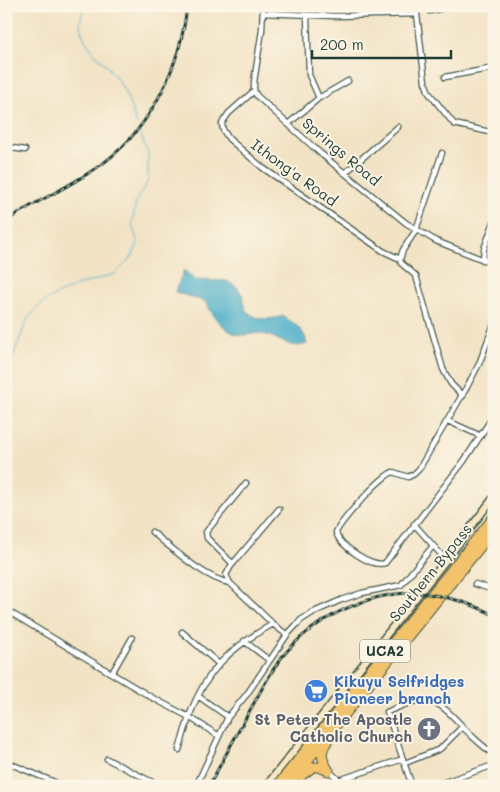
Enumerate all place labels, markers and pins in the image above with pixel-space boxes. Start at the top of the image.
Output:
place label: Kikuyu Selfridges Pioneer branch [334,671,464,708]
supermarket icon: Kikuyu Selfridges Pioneer branch [303,678,329,704]
place label: St Peter The Apostle Catholic Church [254,709,412,746]
church icon: St Peter The Apostle Catholic Church [416,716,442,742]

